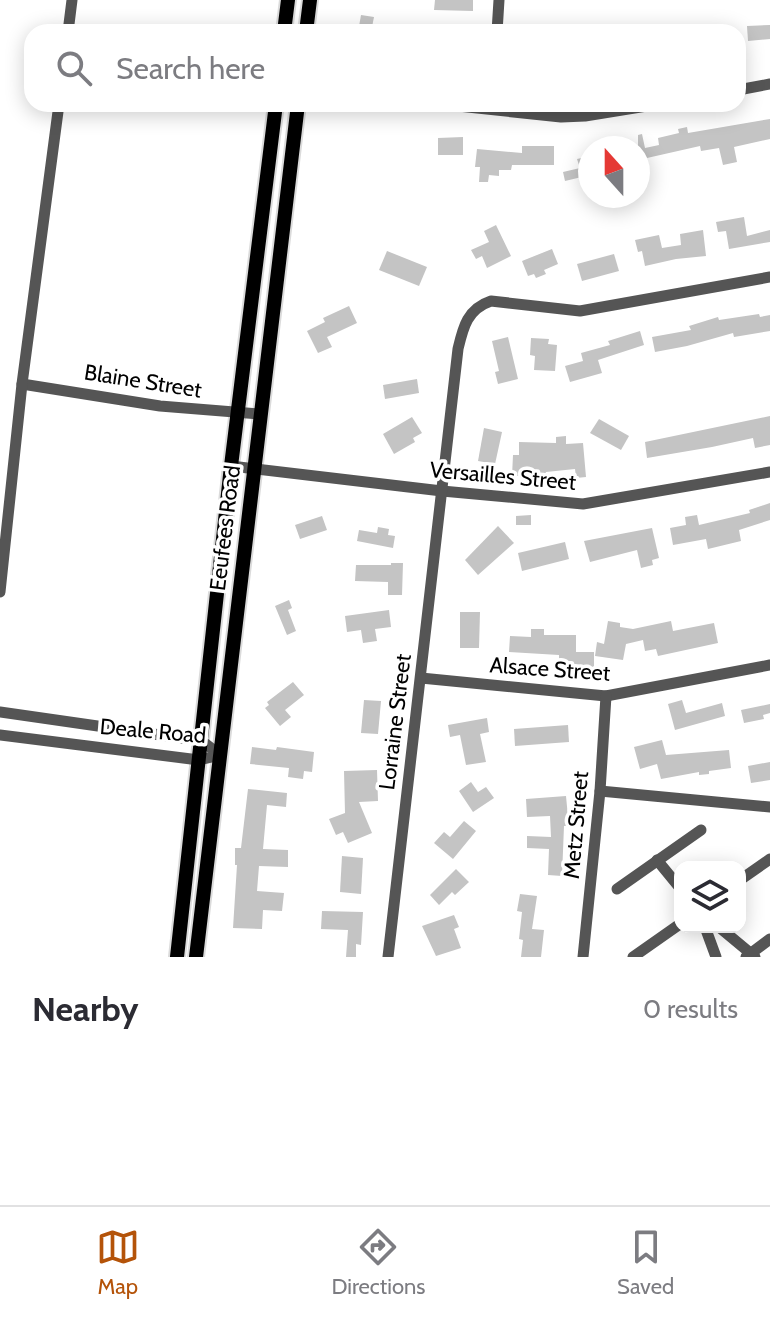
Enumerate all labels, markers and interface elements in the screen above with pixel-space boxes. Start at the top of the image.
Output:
search box [24,24,746,112]
icon: search [52,46,96,90]
text: Search here [116,50,265,87]
north arrow [578,136,650,208]
street label: Blaine Street [82,358,204,404]
street label: Versailles Street [429,456,578,496]
street label: Eeufees Road [204,464,246,592]
street label: Alsace Street [489,651,612,687]
street label: Lorraine Street [373,652,417,792]
street label: Deale Road [99,713,207,749]
street label: Metz Street [558,769,594,880]
map controls [674,861,746,933]
button: layers [674,861,746,933]
text: Nearby [32,988,139,1030]
text: 0 results [643,993,738,1025]
tab: Map [96,1225,140,1300]
tab: Directions [331,1225,425,1300]
tab: Saved [617,1225,674,1300]

